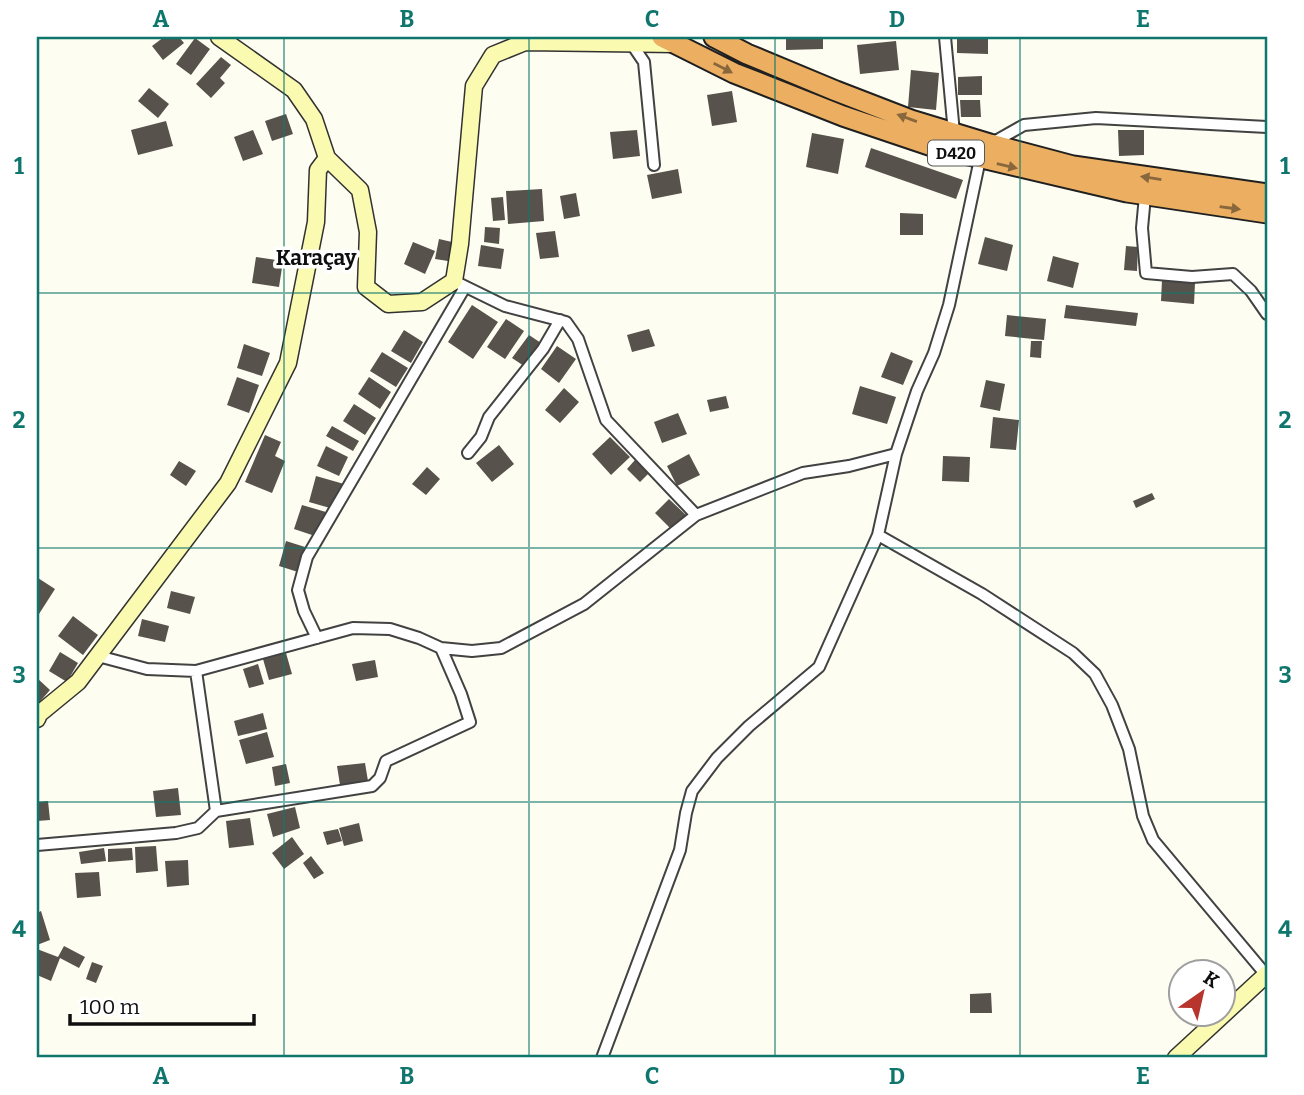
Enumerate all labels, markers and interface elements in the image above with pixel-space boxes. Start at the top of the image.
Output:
text: A [153,5,170,33]
text: B [400,5,414,33]
text: C [645,5,659,33]
text: D [889,5,905,33]
text: E [1136,5,1150,33]
one-way arrow [713,62,733,73]
one-way arrow [896,112,917,123]
road number: D420 [928,140,984,166]
text: 1 [14,152,24,180]
text: 1 [1280,152,1290,180]
one-way arrow [996,160,1018,171]
one-way arrow [1140,172,1162,183]
one-way arrow [1220,203,1242,214]
district label: Karaçay [276,245,357,271]
text: 2 [13,406,26,434]
text: 2 [1279,406,1292,434]
text: 3 [12,661,26,689]
text: 3 [1278,661,1292,689]
text: 4 [12,915,26,943]
text: 4 [1278,915,1292,943]
north arrow [1168,958,1238,1028]
text: K [1199,966,1224,993]
scale bar [70,983,254,1027]
text: 100 m [80,994,140,1020]
text: A [153,1062,170,1090]
text: B [400,1062,414,1090]
text: C [645,1062,659,1090]
text: D [889,1062,905,1090]
text: E [1136,1062,1150,1090]

